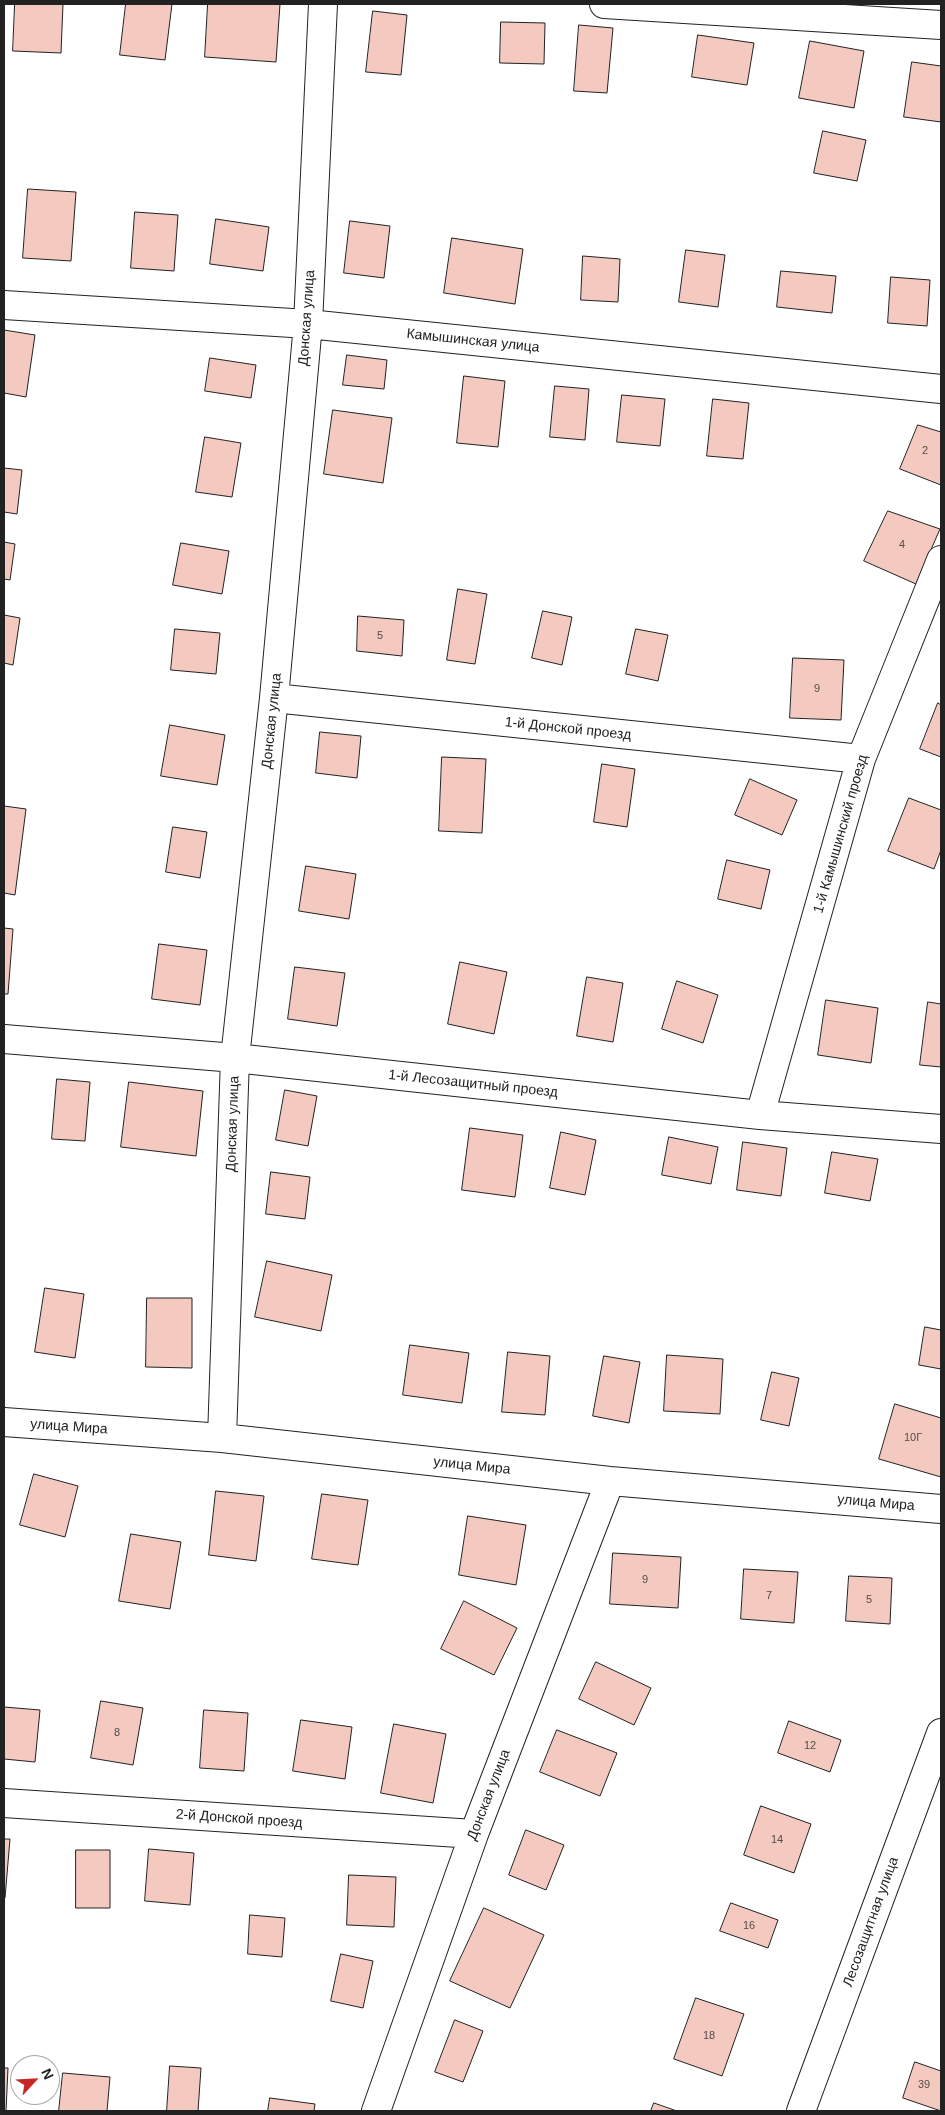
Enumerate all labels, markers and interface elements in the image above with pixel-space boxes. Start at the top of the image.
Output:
street label: Донская улица [295,269,319,367]
street label: Камышинская улица [406,326,540,356]
house number: 2 [922,444,928,458]
house number: 4 [899,538,905,552]
house number: 5 [377,629,383,643]
street label: Донская улица [259,672,285,770]
house number: 9 [814,682,820,696]
street label: 1-й Донской проезд [504,714,632,744]
street label: 1-й Камышинский проезд [810,753,872,915]
street label: 1-й Лесозащитный проезд [387,1067,559,1101]
street label: Донская улица [223,1076,243,1172]
street label: улица Мира [30,1416,108,1438]
house number: 10Г [904,1431,922,1445]
street label: улица Мира [433,1454,511,1478]
street label: улица Мира [837,1491,915,1515]
house number: 9 [642,1573,648,1587]
house number: 7 [766,1589,772,1603]
house number: 5 [866,1593,872,1607]
house number: 8 [114,1726,120,1740]
house number: 12 [804,1739,816,1753]
street label: Донская улица [464,1747,514,1843]
street label: 2-й Донской проезд [175,1806,303,1832]
house number: 14 [771,1833,783,1847]
street label: Лесозащитная улица [840,1855,902,1989]
house number: 16 [743,1919,755,1933]
house number: 18 [703,2029,715,2043]
north arrow [10,2055,60,2105]
text: N [38,2066,57,2082]
house number: 39 [918,2078,930,2092]

